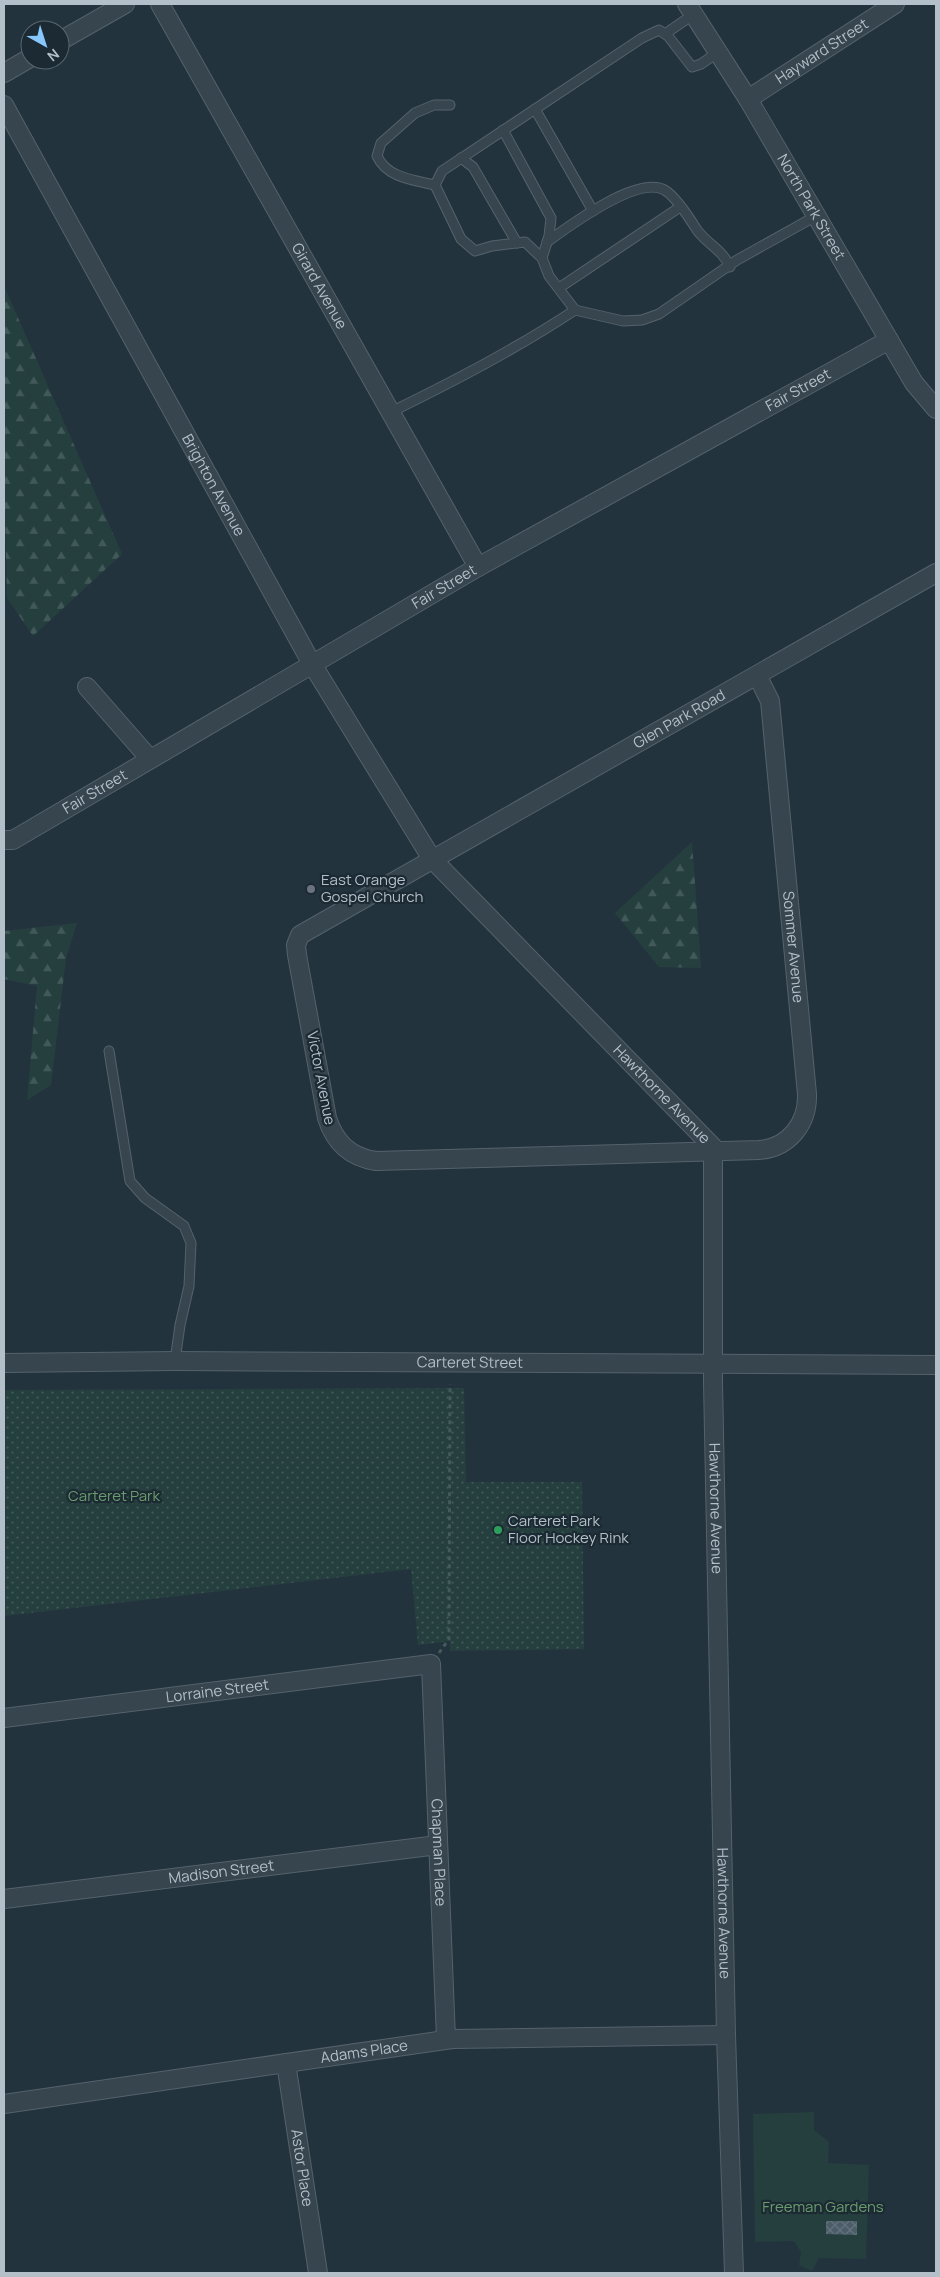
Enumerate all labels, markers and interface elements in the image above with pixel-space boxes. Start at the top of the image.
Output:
street label: Hayward Street [771,13,872,89]
north arrow [20,20,70,70]
text: N [44,45,63,66]
street label: North Park Street [772,150,851,264]
street label: Girard Avenue [287,239,353,333]
street label: Fair Street [762,363,834,416]
street label: Brighton Avenue [177,430,251,540]
street label: Fair Street [408,559,480,614]
street label: Glen Park Road [629,684,729,753]
street label: Fair Street [58,764,131,819]
place label: East Orange Gospel Church [321,869,424,907]
marker: East Orange Gospel Church [305,883,317,895]
street label: Sommer Avenue [778,890,809,1004]
street label: Victor Avenue [302,1029,341,1127]
street label: Hawthorne Avenue [609,1040,715,1148]
street label: Carteret Street [417,1351,523,1373]
street label: Hawthorne Avenue [704,1443,728,1574]
park label: Carteret Park [68,1485,160,1506]
place label: Carteret Park Floor Hockey Rink [508,1510,629,1548]
marker: Carteret Park Floor Hockey Rink [492,1524,504,1536]
street label: Lorraine Street [164,1674,270,1707]
street label: Chapman Place [426,1798,452,1907]
street label: Hawthorne Avenue [712,1848,736,1979]
street label: Madison Street [167,1854,275,1888]
street label: Adams Place [319,2034,409,2068]
street label: Astor Place [286,2127,319,2208]
park label: Freeman Gardens [762,2196,884,2217]

